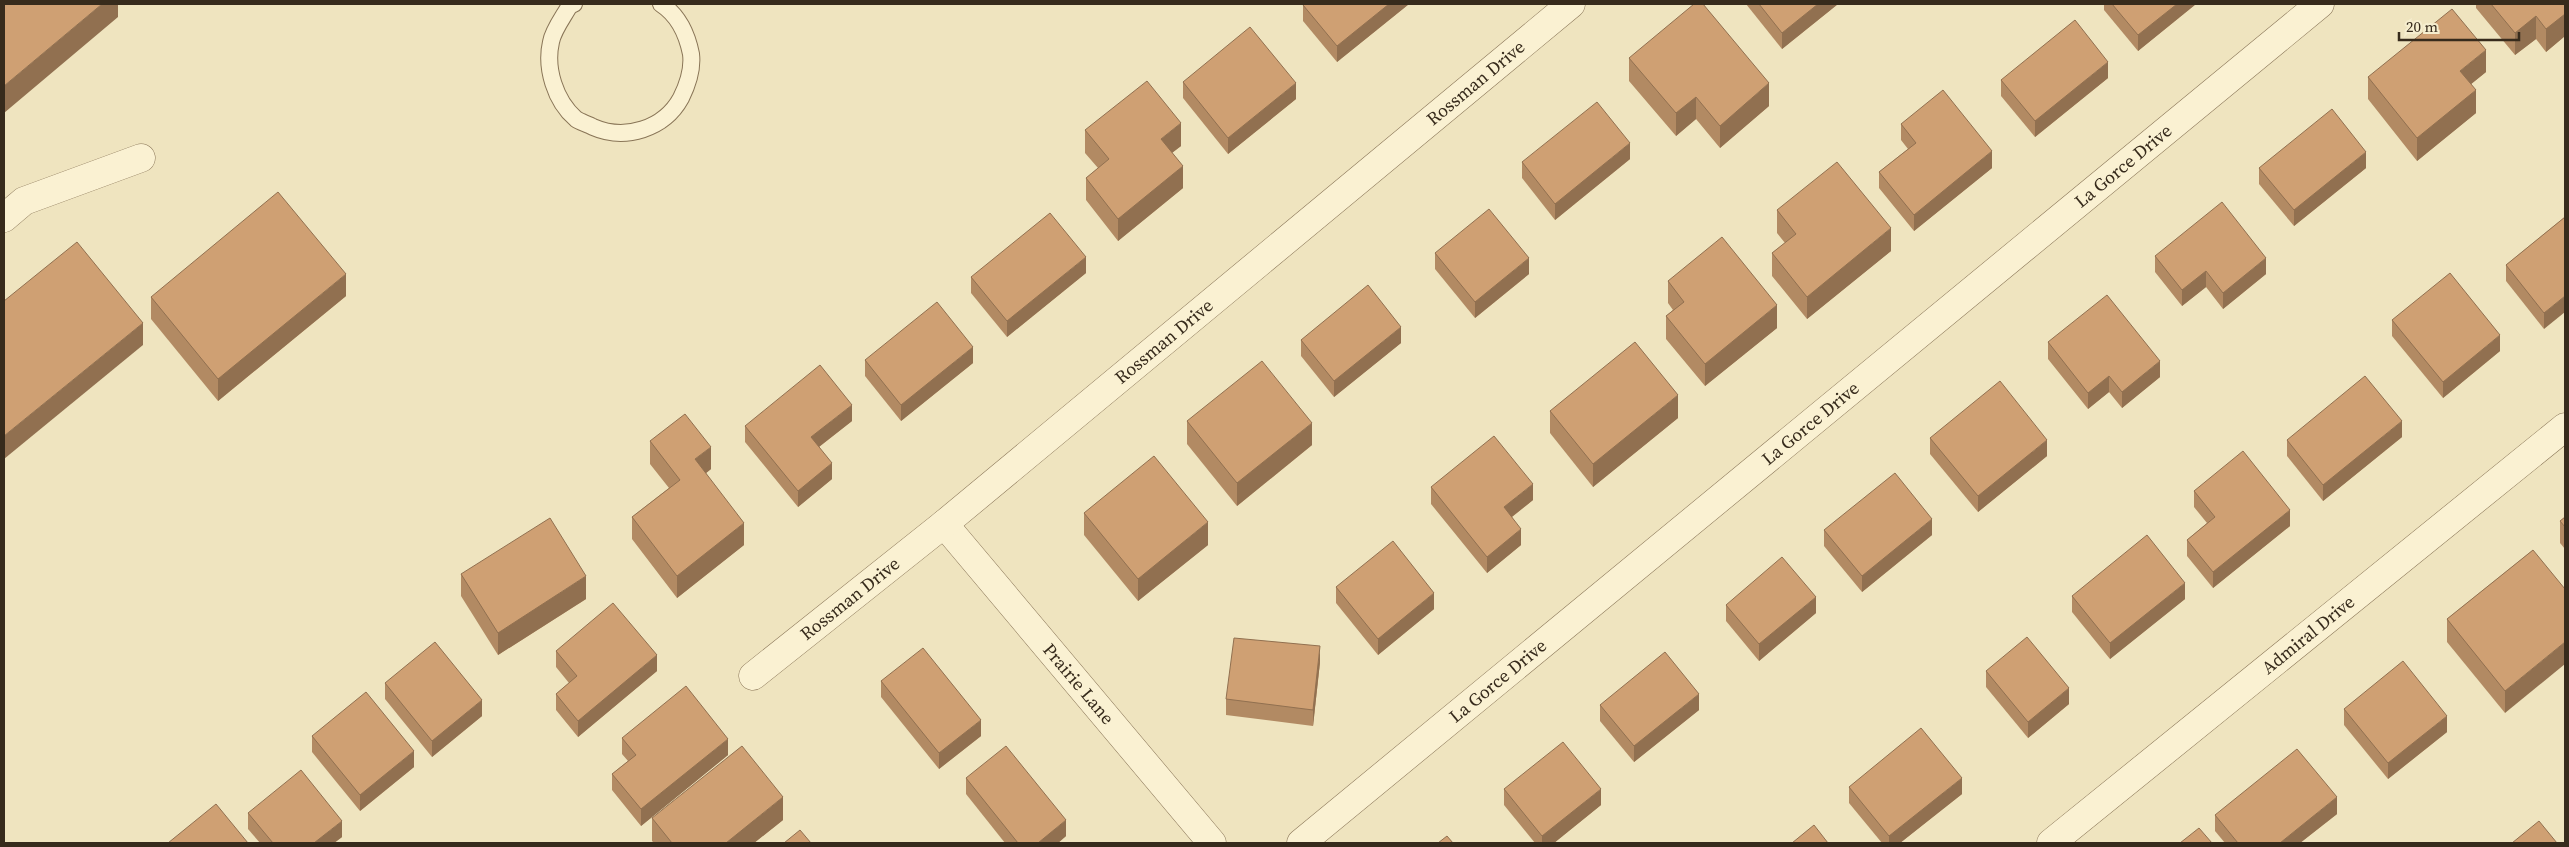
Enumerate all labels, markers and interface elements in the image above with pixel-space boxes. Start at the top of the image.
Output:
scale bar [2399,10,2519,42]
text: 20 m [2406,16,2438,37]
street label: Rossman Drive [1421,34,1530,131]
street label: La Gorce Drive [2069,118,2177,213]
street label: Rossman Drive [1109,293,1218,389]
street label: La Gorce Drive [1756,376,1864,471]
street label: Rossman Drive [795,551,905,646]
street label: Admiral Drive [2256,589,2360,680]
street label: La Gorce Drive [1444,633,1552,728]
street label: Prairie Lane [1038,638,1120,730]

